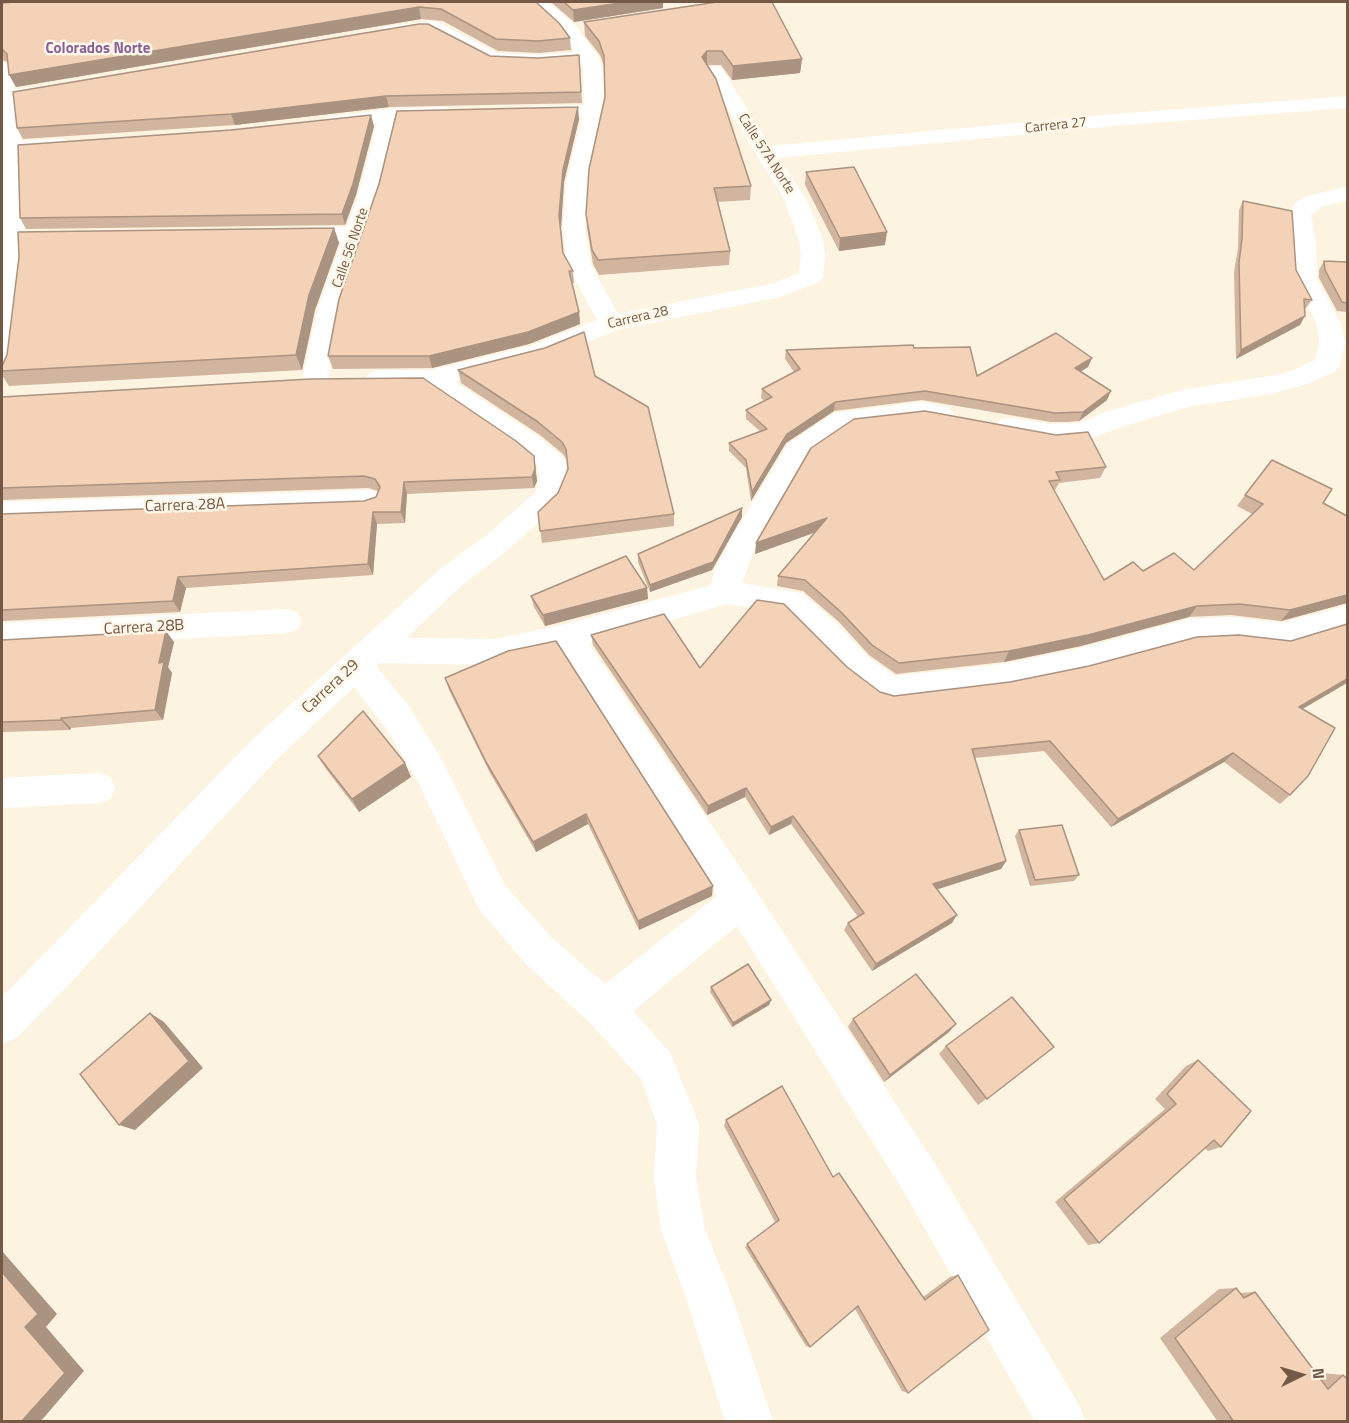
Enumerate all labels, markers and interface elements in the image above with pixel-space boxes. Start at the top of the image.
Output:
district label: Colorados Norte [46,40,150,58]
street label: Calle 57A Norte [734,111,798,197]
street label: Carrera 27 [1024,114,1088,138]
street label: Calle 56 Norte [329,206,373,290]
street label: Carrera 28 [606,303,670,333]
street label: Carrera 28A [145,495,225,517]
street label: Carrera 28B [103,616,185,640]
street label: Carrera 29 [299,656,363,718]
north arrow [1271,1345,1331,1405]
text: N [1306,1367,1331,1380]

